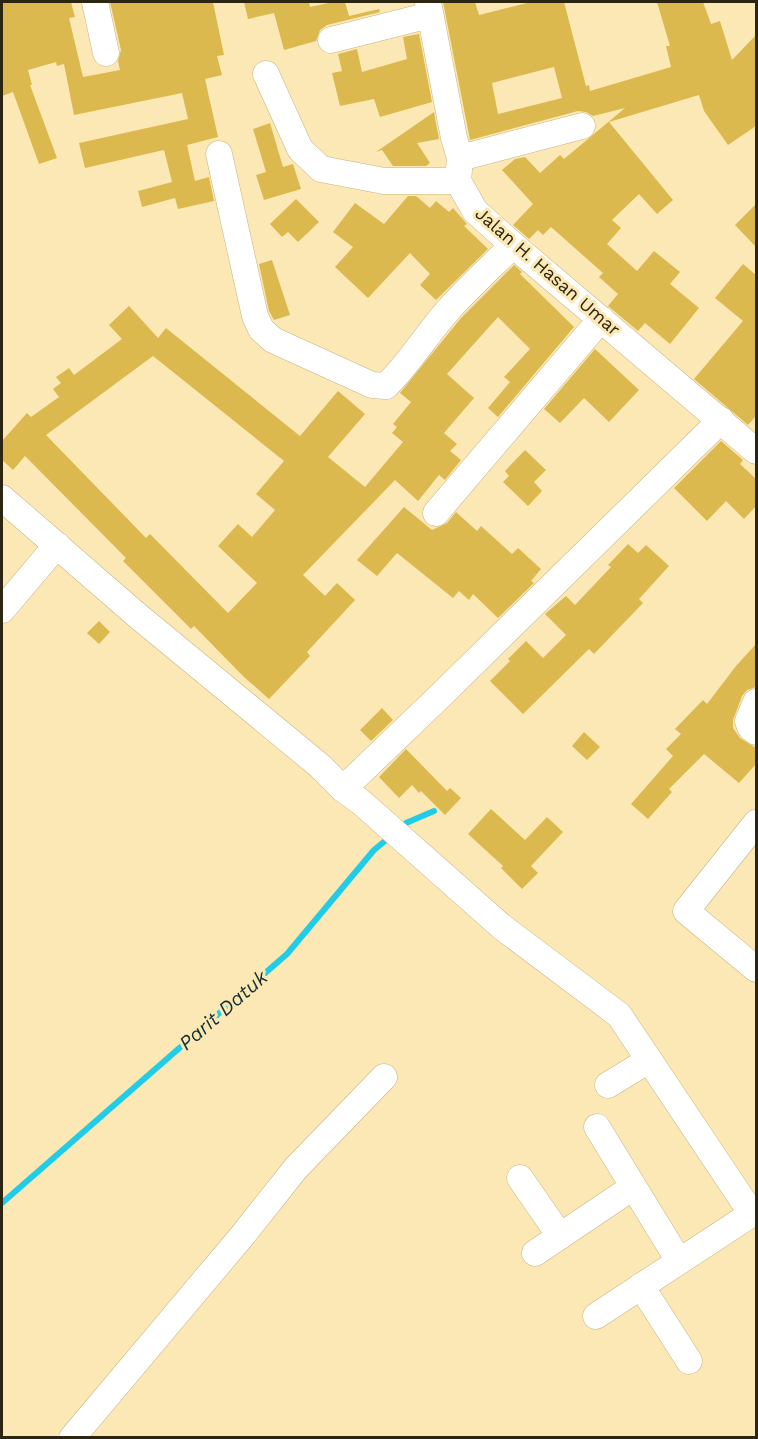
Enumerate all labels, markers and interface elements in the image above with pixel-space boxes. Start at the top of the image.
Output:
street label: Jalan H. Hasan Umar [471,202,625,340]
water label: Parit Datuk [174,964,273,1055]

